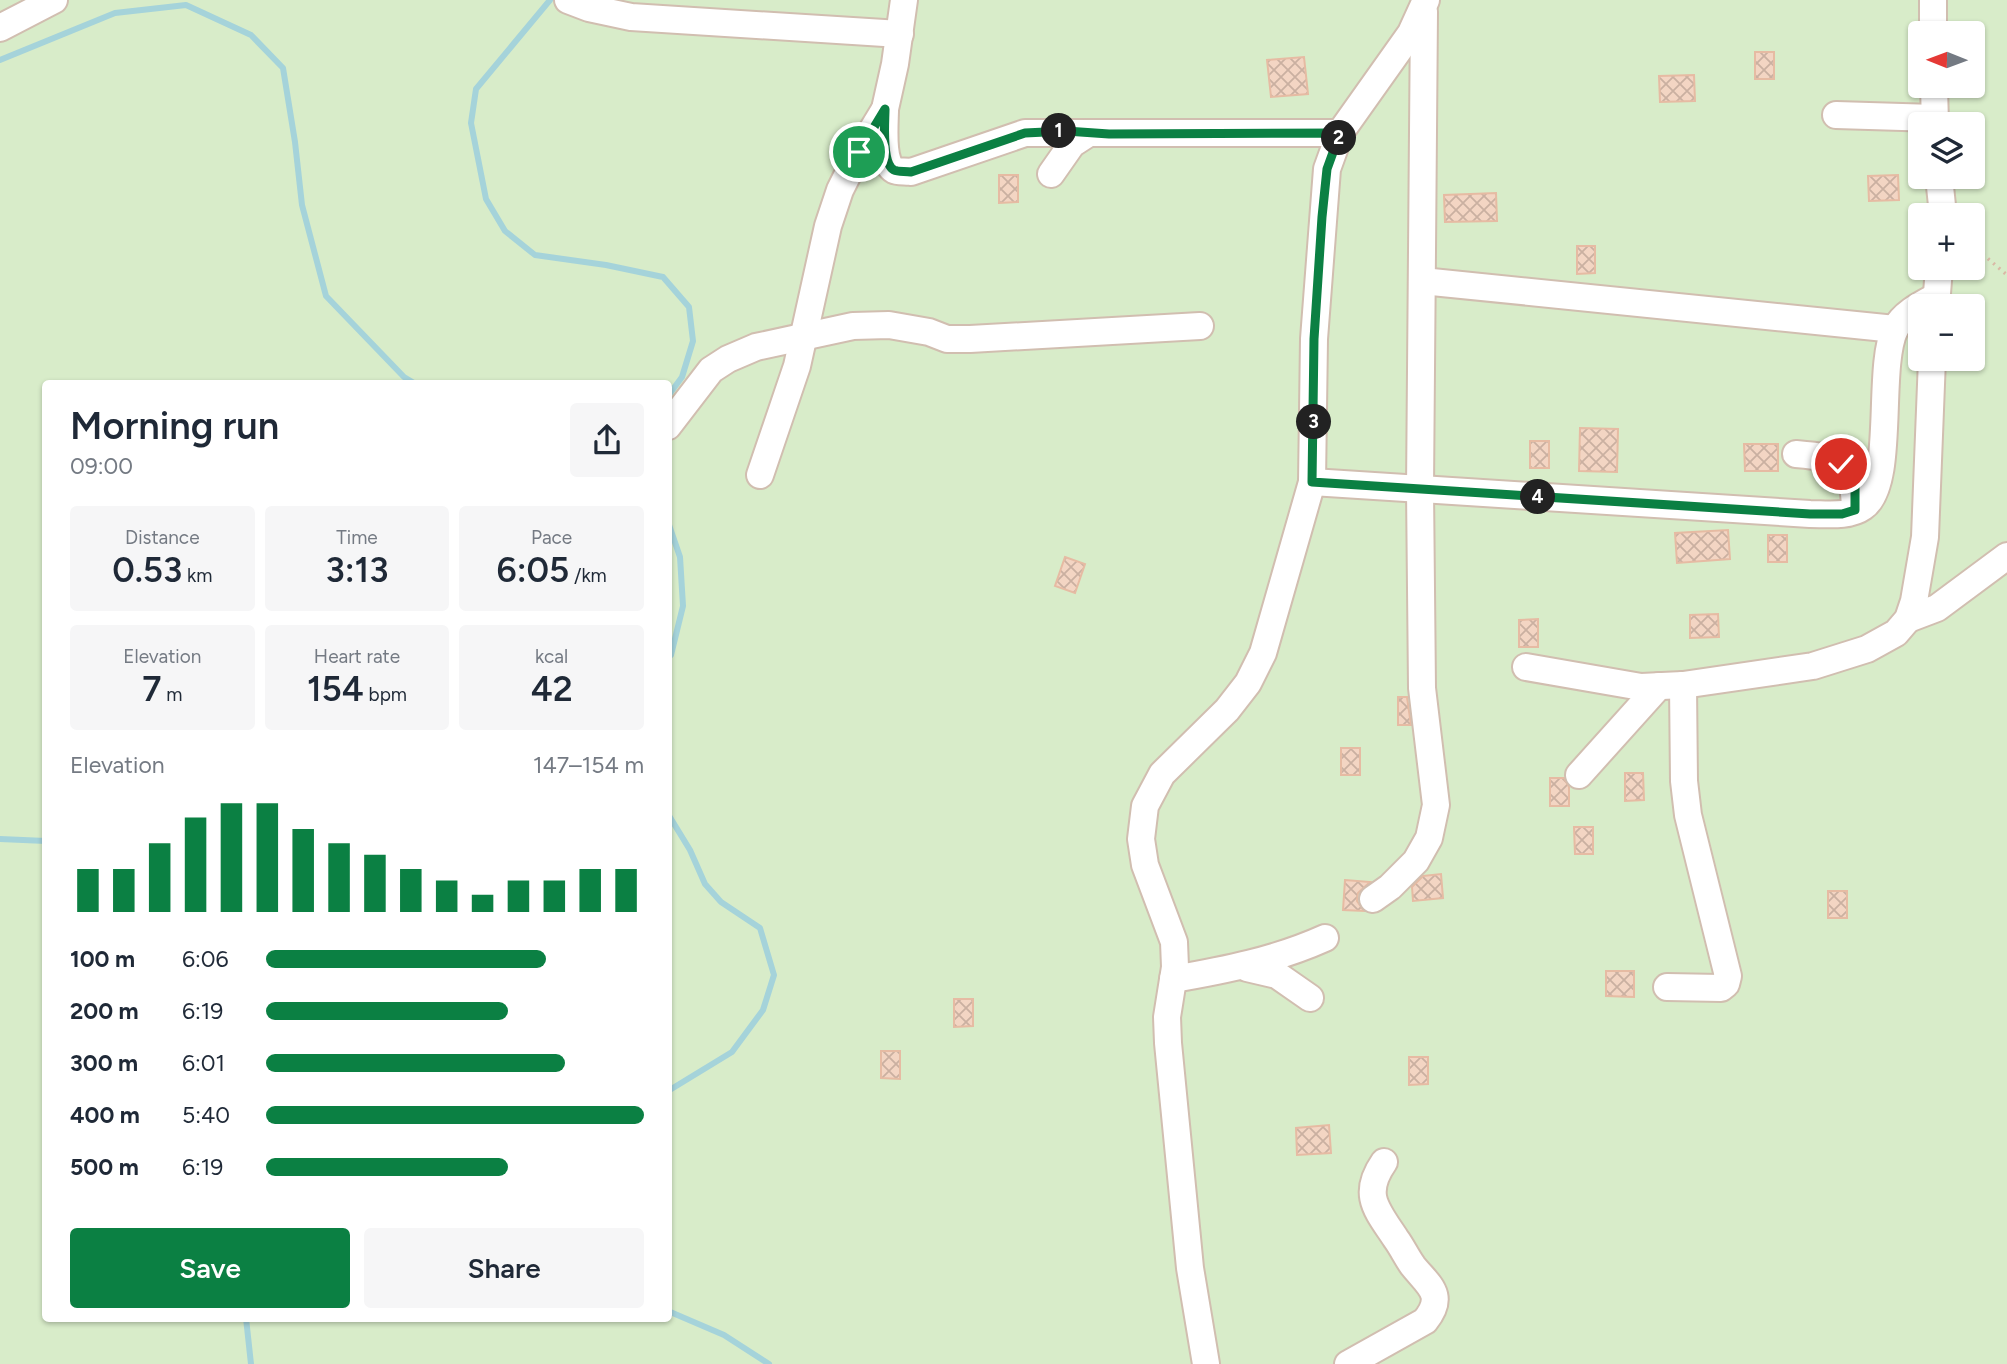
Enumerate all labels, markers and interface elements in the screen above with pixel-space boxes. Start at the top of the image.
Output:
north arrow [1908,21,1984,98]
map controls [1908,21,1985,371]
button: layers [1908,112,1985,189]
pin: 1 [1042,114,1076,148]
text: 1 [1054,119,1063,142]
pin: 2 [1322,120,1356,156]
pin [829,122,889,182]
text: 2 [1333,126,1344,149]
icon: arrive [840,133,878,171]
button: + [1908,203,1985,280]
button: − [1908,294,1985,371]
text: Morning run [70,403,279,449]
button: share [570,403,644,477]
pin: 3 [1296,404,1332,440]
text: 3 [1308,410,1319,433]
pin [1811,434,1871,494]
icon: check [1822,445,1860,483]
text: 09:00 [70,452,133,480]
pin: 4 [1520,480,1556,514]
text: 4 [1531,485,1544,508]
text: Distance [125,526,200,549]
text: Time [336,526,378,549]
text: Pace [531,526,572,549]
text: 0.53 [112,549,182,591]
text: 3:13 [325,549,389,591]
text: 6:05 [497,549,569,591]
text: km [182,564,212,587]
text: /km [569,564,607,587]
text: Elevation [123,645,201,668]
text: Heart rate [314,645,400,668]
text: kcal [535,645,568,668]
text: 7 [142,668,161,710]
text: 154 [307,668,364,710]
text: 42 [531,668,573,710]
text: m [161,683,182,706]
text: bpm [364,683,407,706]
text: Elevation [70,751,165,779]
text: 147–154 m [533,751,644,779]
text: 100 m [70,945,135,973]
text: 6:06 [182,945,229,973]
text: 200 m [70,997,139,1025]
text: 6:19 [182,997,223,1025]
text: 300 m [70,1049,138,1077]
text: 6:01 [182,1049,225,1077]
text: 400 m [70,1101,140,1129]
text: 5:40 [182,1101,230,1129]
text: 500 m [70,1153,139,1181]
text: 6:19 [182,1153,223,1181]
button: Save [70,1228,350,1308]
button: Share [364,1228,644,1308]

